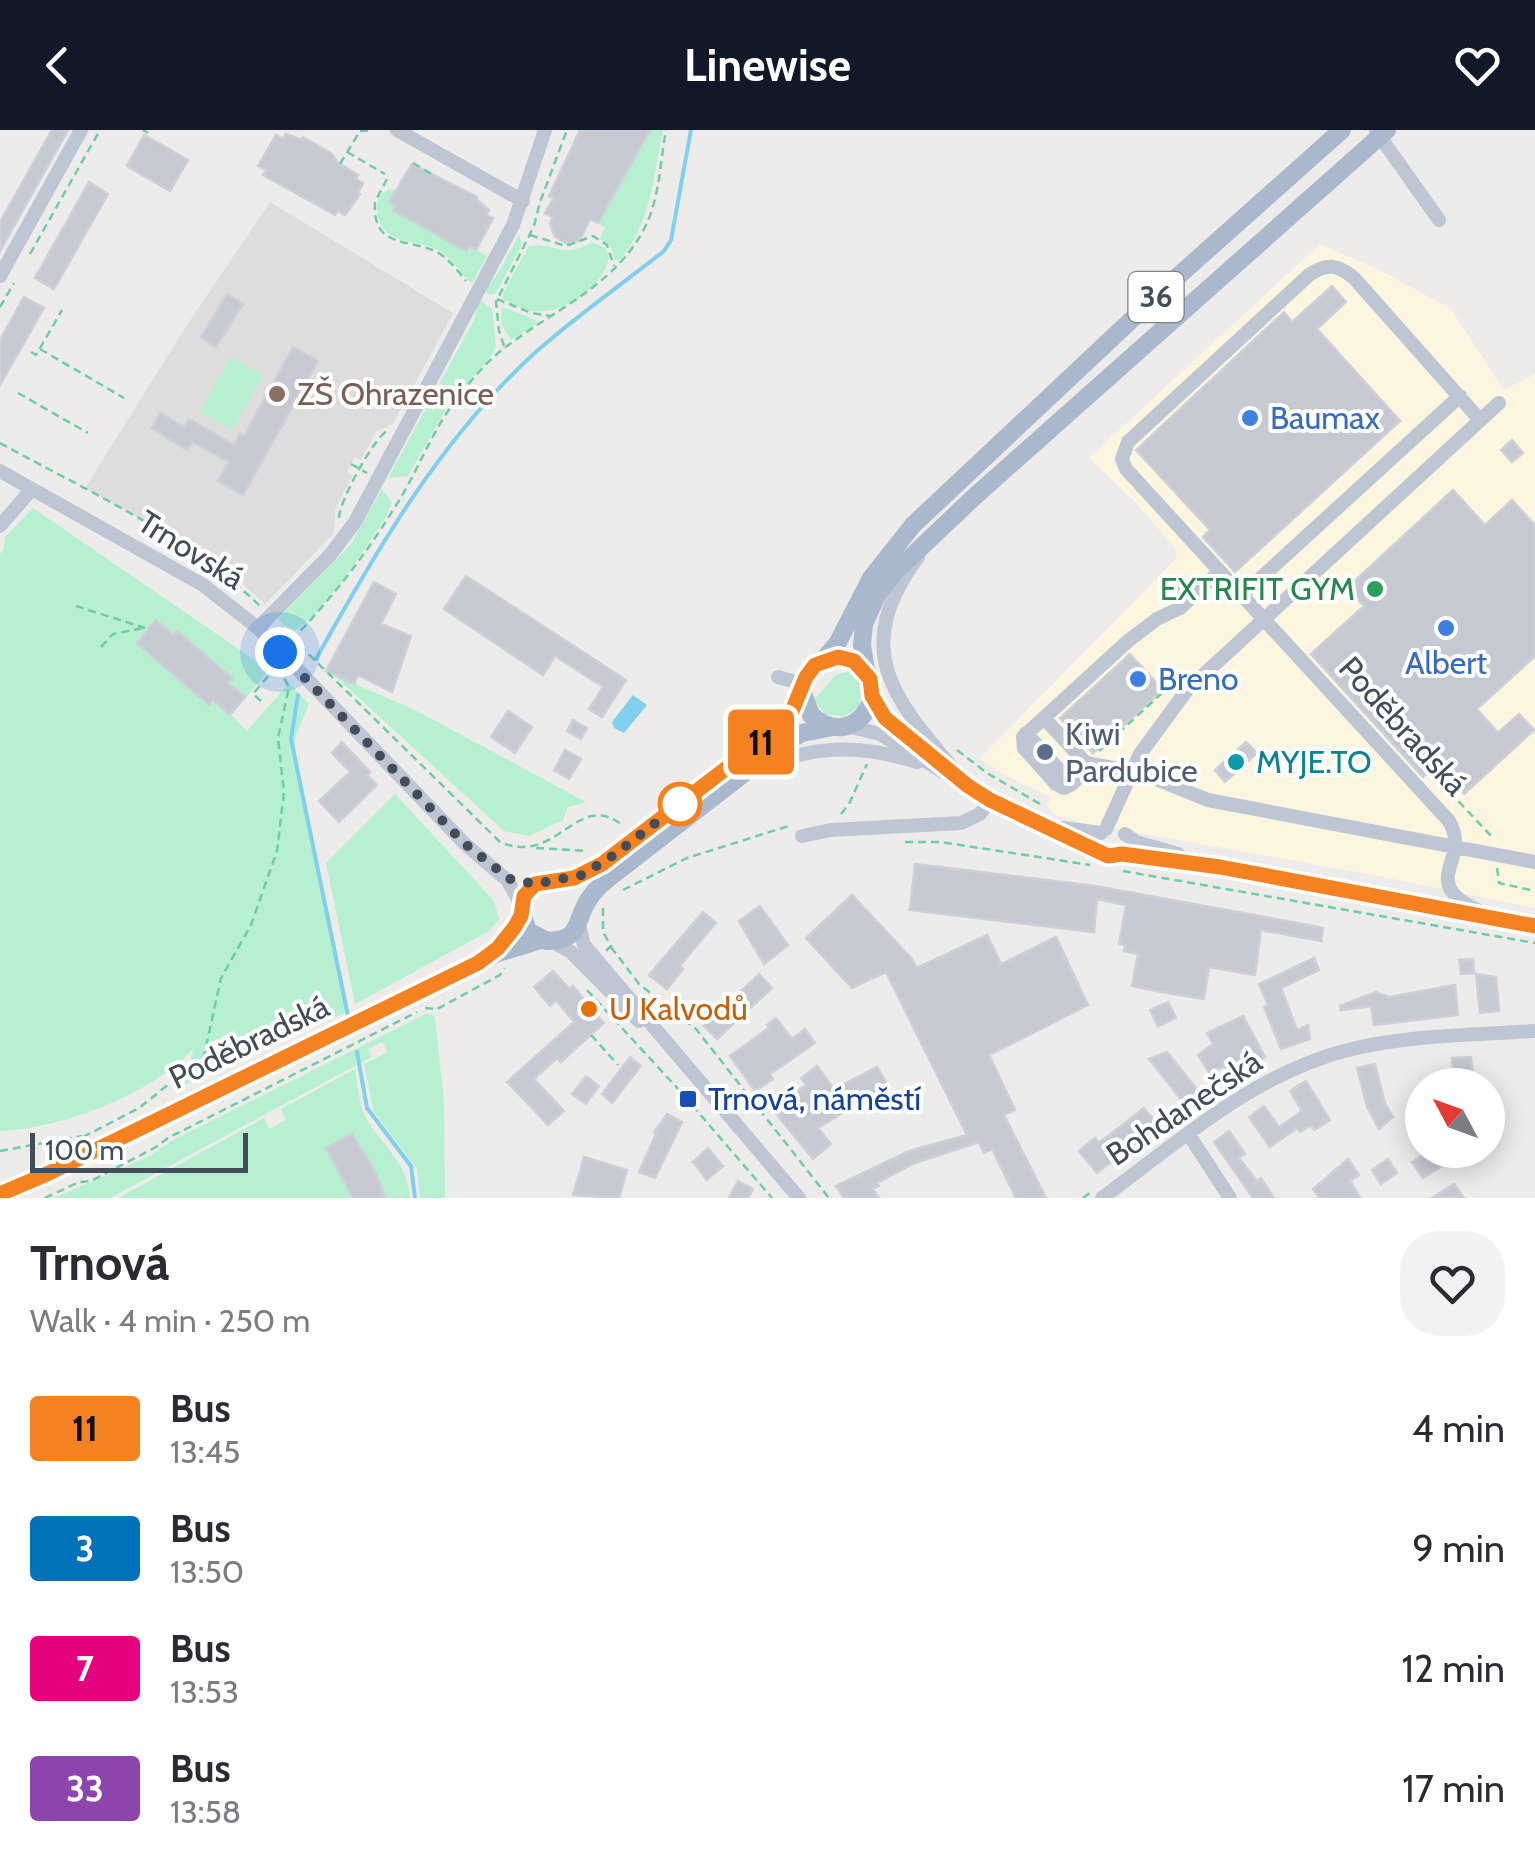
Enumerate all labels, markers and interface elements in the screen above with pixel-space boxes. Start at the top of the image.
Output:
icon: back [30,38,85,93]
text: Linewise [684,38,851,92]
icon: heart [1450,38,1505,93]
road number: 36 [1128,272,1184,322]
place label: ZŠ Ohrazenice [297,374,494,413]
marker: ZŠ Ohrazenice [266,383,288,405]
place label: Baumax [1270,398,1380,437]
marker: Baumax [1239,407,1261,429]
street label: Trnovská [131,502,252,598]
place label: EXTRIFIT GYM [1160,569,1355,608]
marker: EXTRIFIT GYM [1364,578,1386,600]
marker: Albert [1435,617,1457,639]
your location [255,627,305,677]
place label: Albert [1405,643,1487,682]
street label: Poděbradská [1331,648,1476,804]
place label: Breno [1158,659,1238,698]
marker: Breno [1127,668,1149,690]
line badge: 11 [716,710,806,774]
place label: Kiwi Pardubice [1065,714,1198,790]
text: 11 [748,721,774,764]
marker: Kiwi Pardubice [1034,741,1056,763]
place label: MYJE.TO [1256,742,1372,781]
marker: MYJE.TO [1225,751,1247,773]
unlabelled marker [659,783,701,825]
street label: Poděbradská [162,986,336,1097]
place label: U Kalvodů [609,989,748,1028]
marker: U Kalvodů [578,998,600,1020]
street label: Bohdanečská [1099,1041,1269,1174]
north arrow [1405,1068,1505,1168]
map controls [1405,1068,1505,1168]
place label: Trnová, náměstí [708,1079,921,1118]
marker: Trnová, náměstí [677,1088,699,1110]
scale bar [30,1128,248,1172]
text: 100 m [45,1133,124,1167]
button: heart [1400,1231,1505,1336]
text: Trnová [30,1234,169,1292]
text: Walk · 4 min · 250 m [30,1301,310,1340]
text: Bus [170,1385,231,1432]
text: 4 min [1412,1405,1505,1452]
text: 11 [72,1407,98,1450]
text: 13:45 [170,1432,240,1471]
text: Bus [170,1505,231,1552]
text: 9 min [1412,1525,1505,1572]
text: 3 [76,1527,94,1570]
text: 13:50 [170,1552,244,1591]
text: Bus [170,1625,231,1672]
text: 12 min [1402,1645,1505,1692]
text: 7 [76,1647,94,1690]
text: 13:53 [170,1672,239,1711]
text: Bus [170,1745,231,1792]
text: 17 min [1402,1765,1505,1812]
text: 33 [66,1767,104,1810]
text: 13:58 [170,1792,241,1831]

